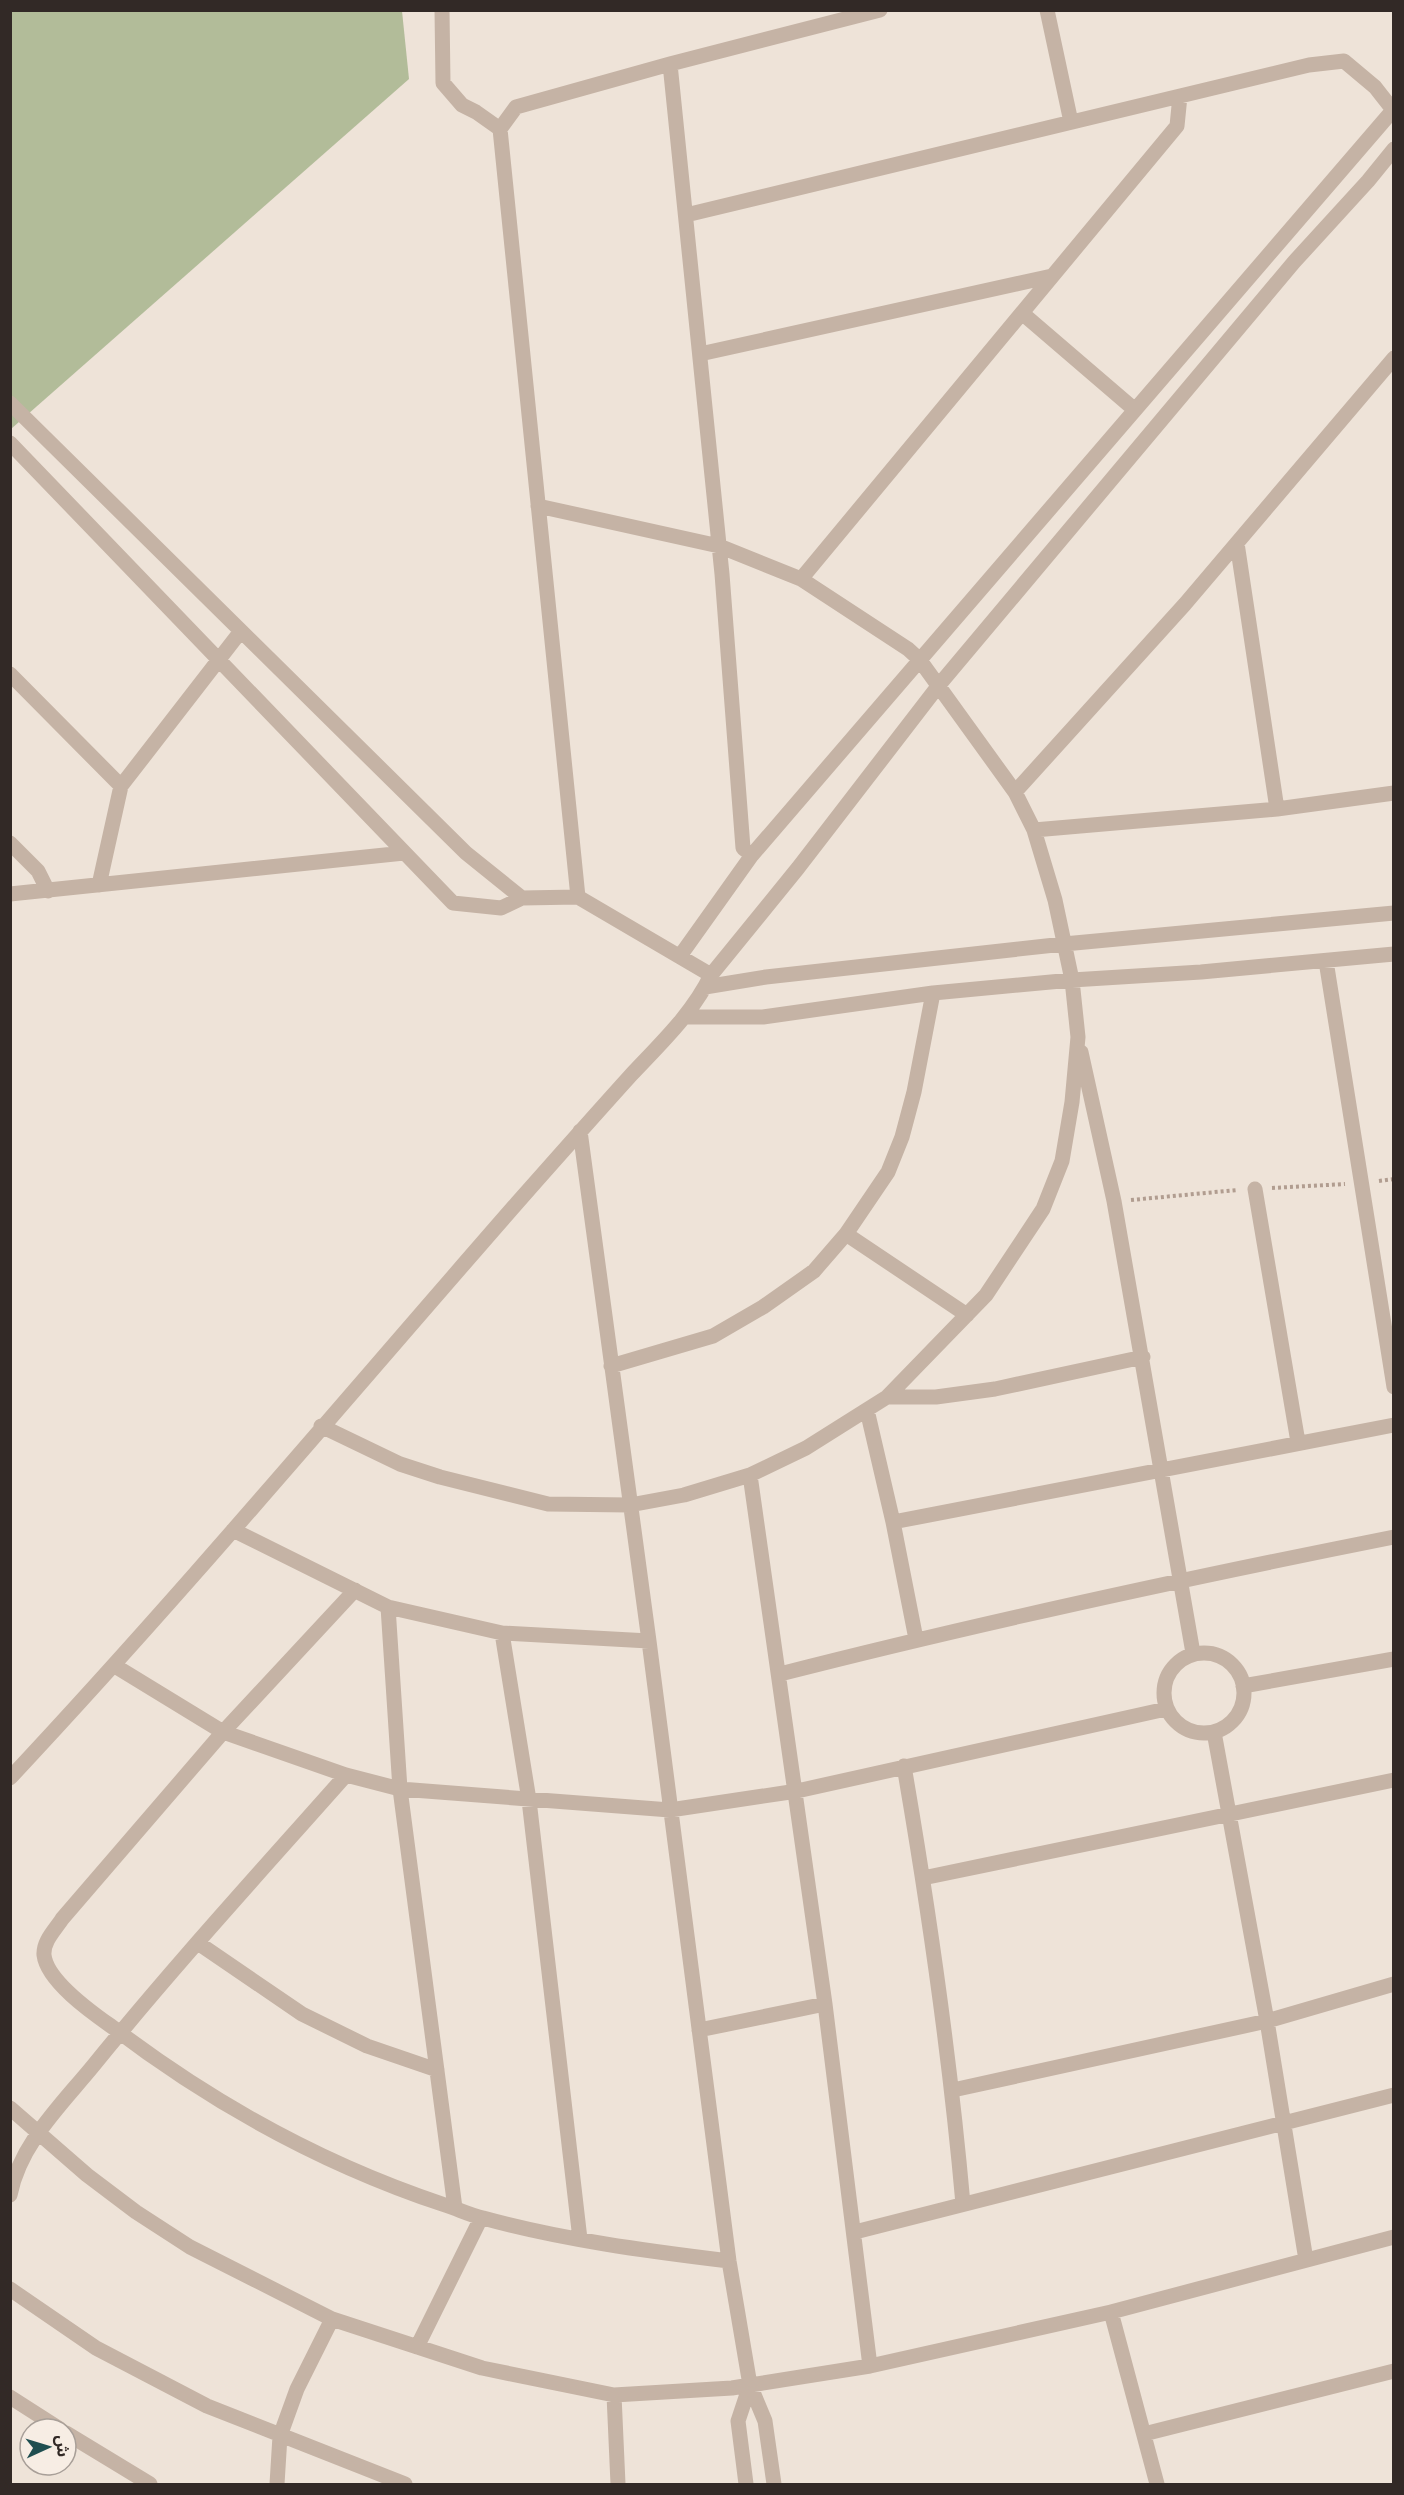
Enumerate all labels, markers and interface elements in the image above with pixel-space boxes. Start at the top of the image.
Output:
north arrow [18,2417,78,2477]
text: ش [52,2434,72,2458]

